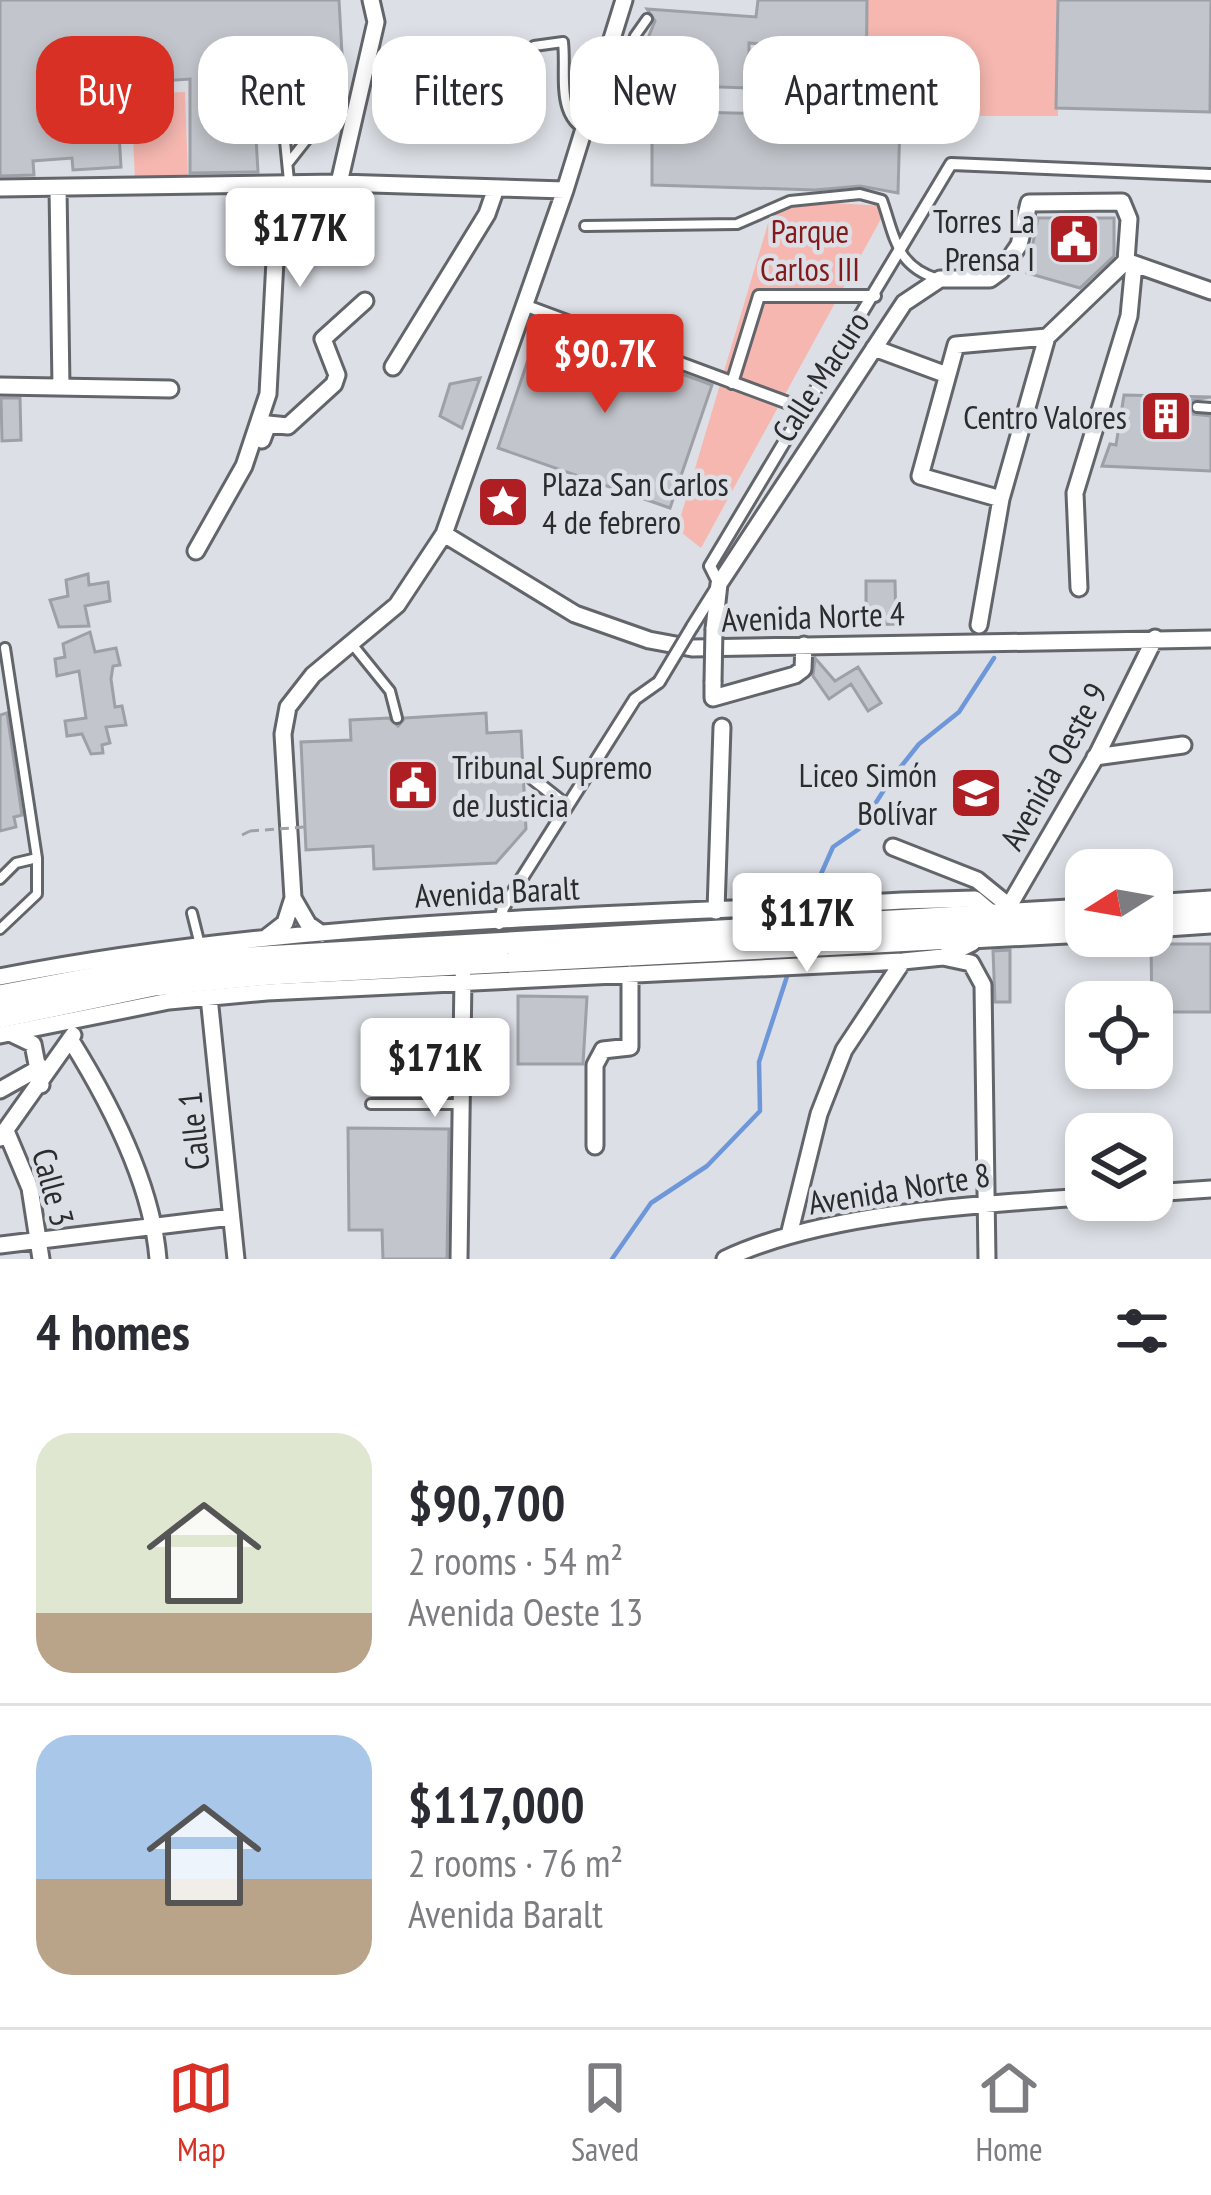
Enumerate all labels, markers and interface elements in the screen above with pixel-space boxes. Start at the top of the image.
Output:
chip: Buy [36,36,174,144]
chip: Rent [198,36,348,144]
chip: Filters [372,36,546,144]
chip: New [570,36,719,144]
chip: Apartment [743,36,980,144]
pin: $177K [216,188,384,290]
place label: Torres La Prensa I [933,199,1035,280]
text: $177K [253,201,347,252]
park label: Parque Carlos III [760,209,860,290]
public building icon: Torres La Prensa I [1046,211,1102,267]
street label: Calle Macuro [762,302,878,450]
pin: $90.7K [507,314,703,416]
text: $90.7K [553,327,657,378]
building icon: Centro Valores [1138,388,1194,444]
place label: Centro Valores [963,395,1127,438]
place label: Plaza San Carlos 4 de febrero [542,462,729,543]
place icon: Plaza San Carlos 4 de febrero [475,474,531,530]
street label: Avenida Norte 4 [721,591,905,641]
street label: Avenida Oeste 9 [990,675,1116,857]
place label: Tribunal Supremo de Justicia [452,745,652,826]
place label: Liceo Simón Bolívar [799,753,937,834]
public building icon: Tribunal Supremo de Justicia [385,757,441,813]
school or university icon: Liceo Simón Bolívar [948,765,1004,821]
north arrow [1065,849,1173,957]
map controls [1065,849,1173,1221]
street label: Avenida Baralt [414,865,580,917]
pin: $117K [723,873,891,975]
text: $117K [760,886,854,937]
button: locate [1065,981,1173,1089]
pin: $171K [351,1018,519,1120]
text: $171K [388,1031,482,1082]
street label: Calle 1 [168,1090,218,1172]
button: layers [1065,1113,1173,1221]
street label: Calle 3 [23,1143,85,1231]
street label: Avenida Norte 8 [805,1152,993,1224]
text: 4 homes [36,1298,190,1364]
icon: filters [1109,1298,1175,1364]
text: $90,700 [408,1469,565,1535]
icon: home [132,1481,276,1625]
text: 2 rooms · 54 m² [408,1535,623,1586]
text: Avenida Oeste 13 [408,1586,643,1637]
text: $117,000 [408,1771,585,1837]
icon: home [132,1783,276,1927]
text: 2 rooms · 76 m² [408,1837,623,1888]
text: Avenida Baralt [408,1888,603,1939]
tab: Map [168,2055,234,2170]
tab: Saved [571,2055,639,2170]
tab: Home [976,2055,1043,2170]

